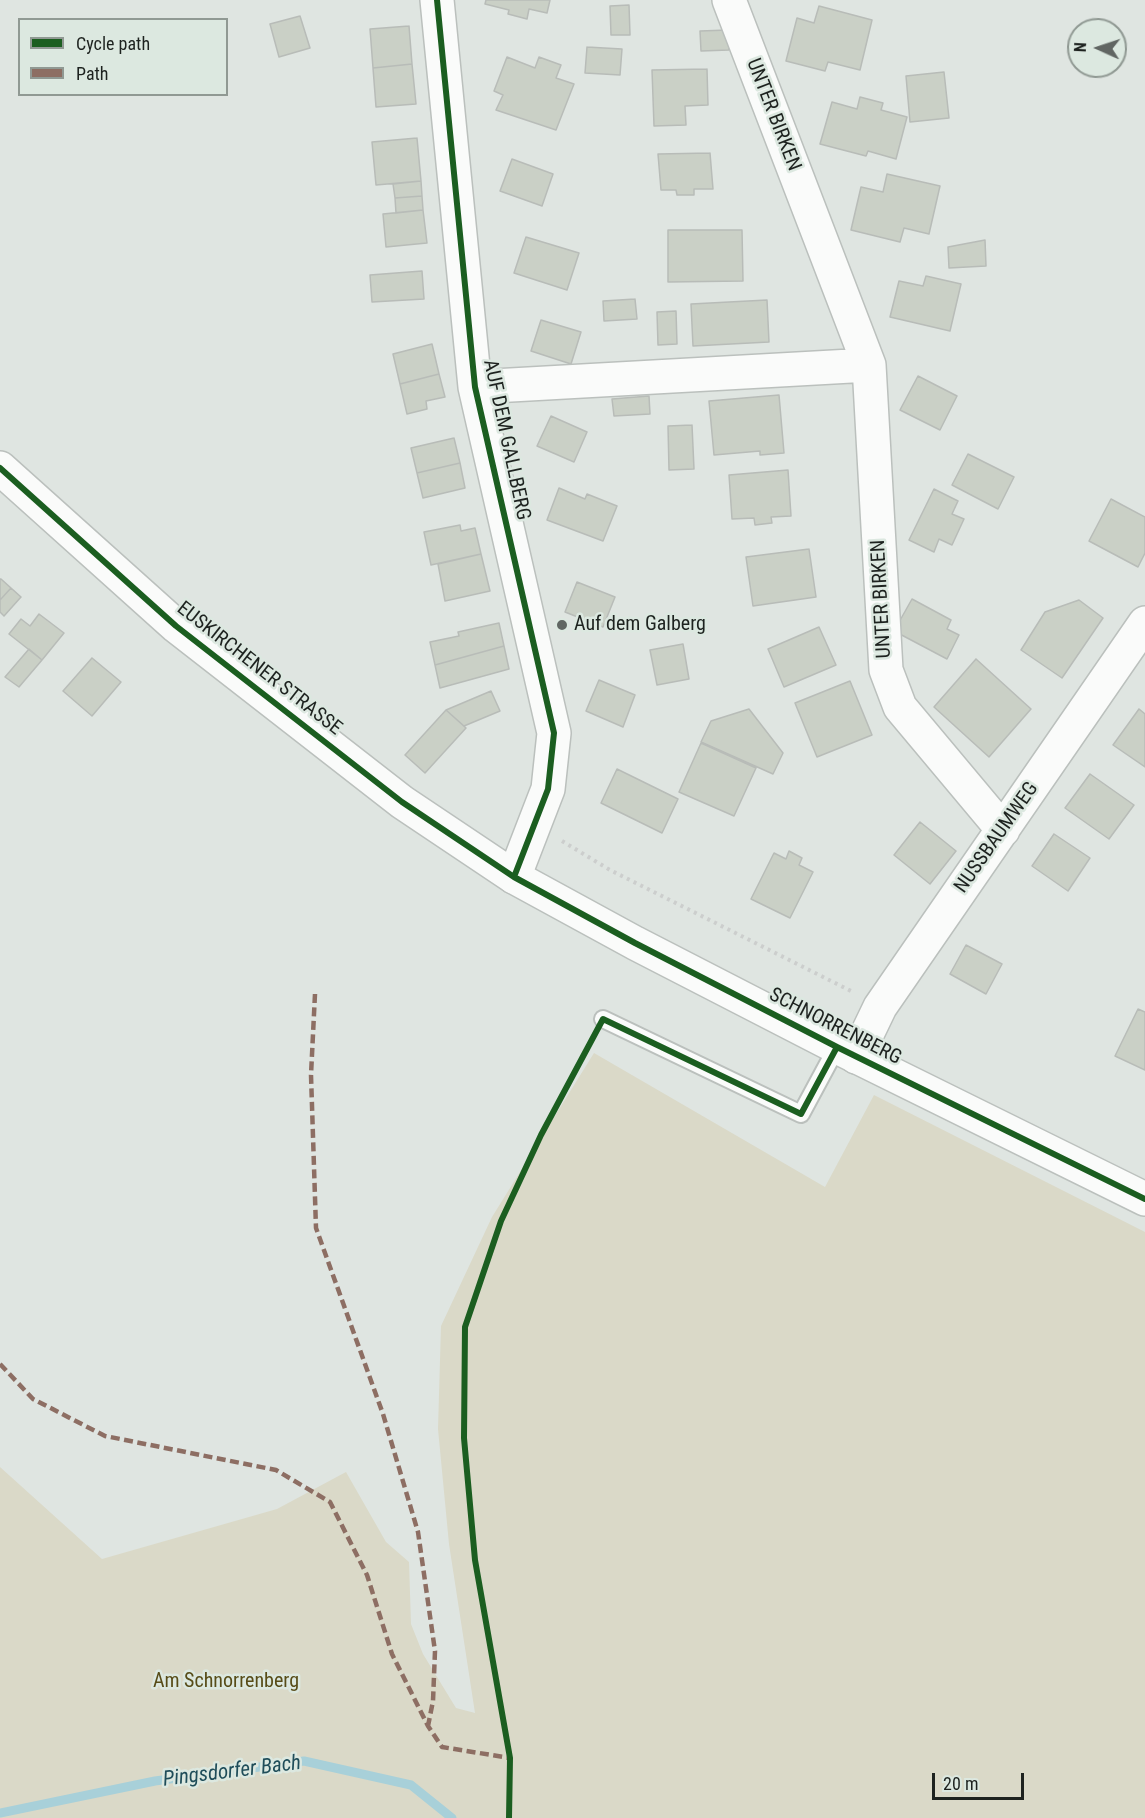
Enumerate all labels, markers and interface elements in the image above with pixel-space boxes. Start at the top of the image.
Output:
legend [18,18,228,96]
north arrow [1067,18,1127,78]
text: Cycle path [76,33,150,54]
text: N [1071,42,1090,53]
street label: UNTER BIRKEN [741,55,805,175]
text: Path [76,63,109,84]
street label: AUF DEM GALLBERG [477,358,535,522]
street label: UNTER BIRKEN [867,539,897,659]
street label: EUSKIRCHENER STRASSE [172,597,346,741]
place label: Auf dem Galberg [574,613,706,637]
marker: Auf dem Galberg [555,618,569,632]
street label: NUSSBAUMWEG [950,778,1044,898]
street label: SCHNORRENBERG [765,983,905,1071]
park label: Am Schnorrenberg [153,1670,299,1694]
water label: Pingsdorfer Bach [162,1751,302,1793]
scale bar [935,1761,1026,1799]
text: 20 m [943,1773,978,1794]

